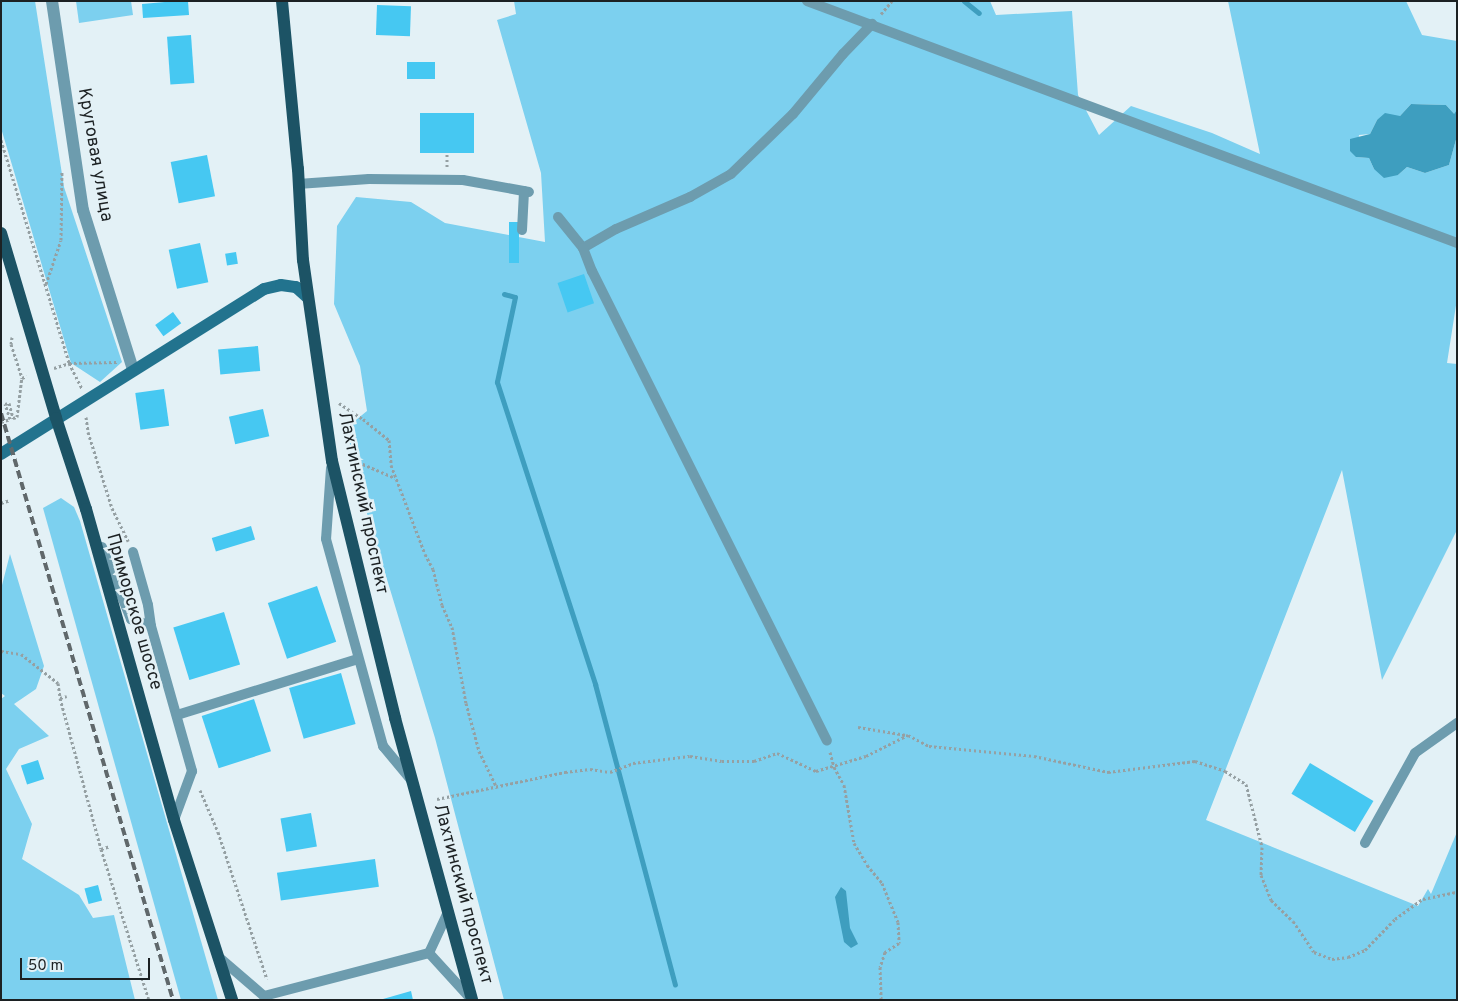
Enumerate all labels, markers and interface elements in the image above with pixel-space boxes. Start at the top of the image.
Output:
street label: Круговая улица [72,87,116,223]
street label: Лахтинский проспект [332,410,392,596]
street label: Приморское шоссе [100,531,166,693]
street label: Лахтинский проспект [428,801,496,987]
scale bar [22,948,152,980]
text: 50 m [28,957,63,976]

